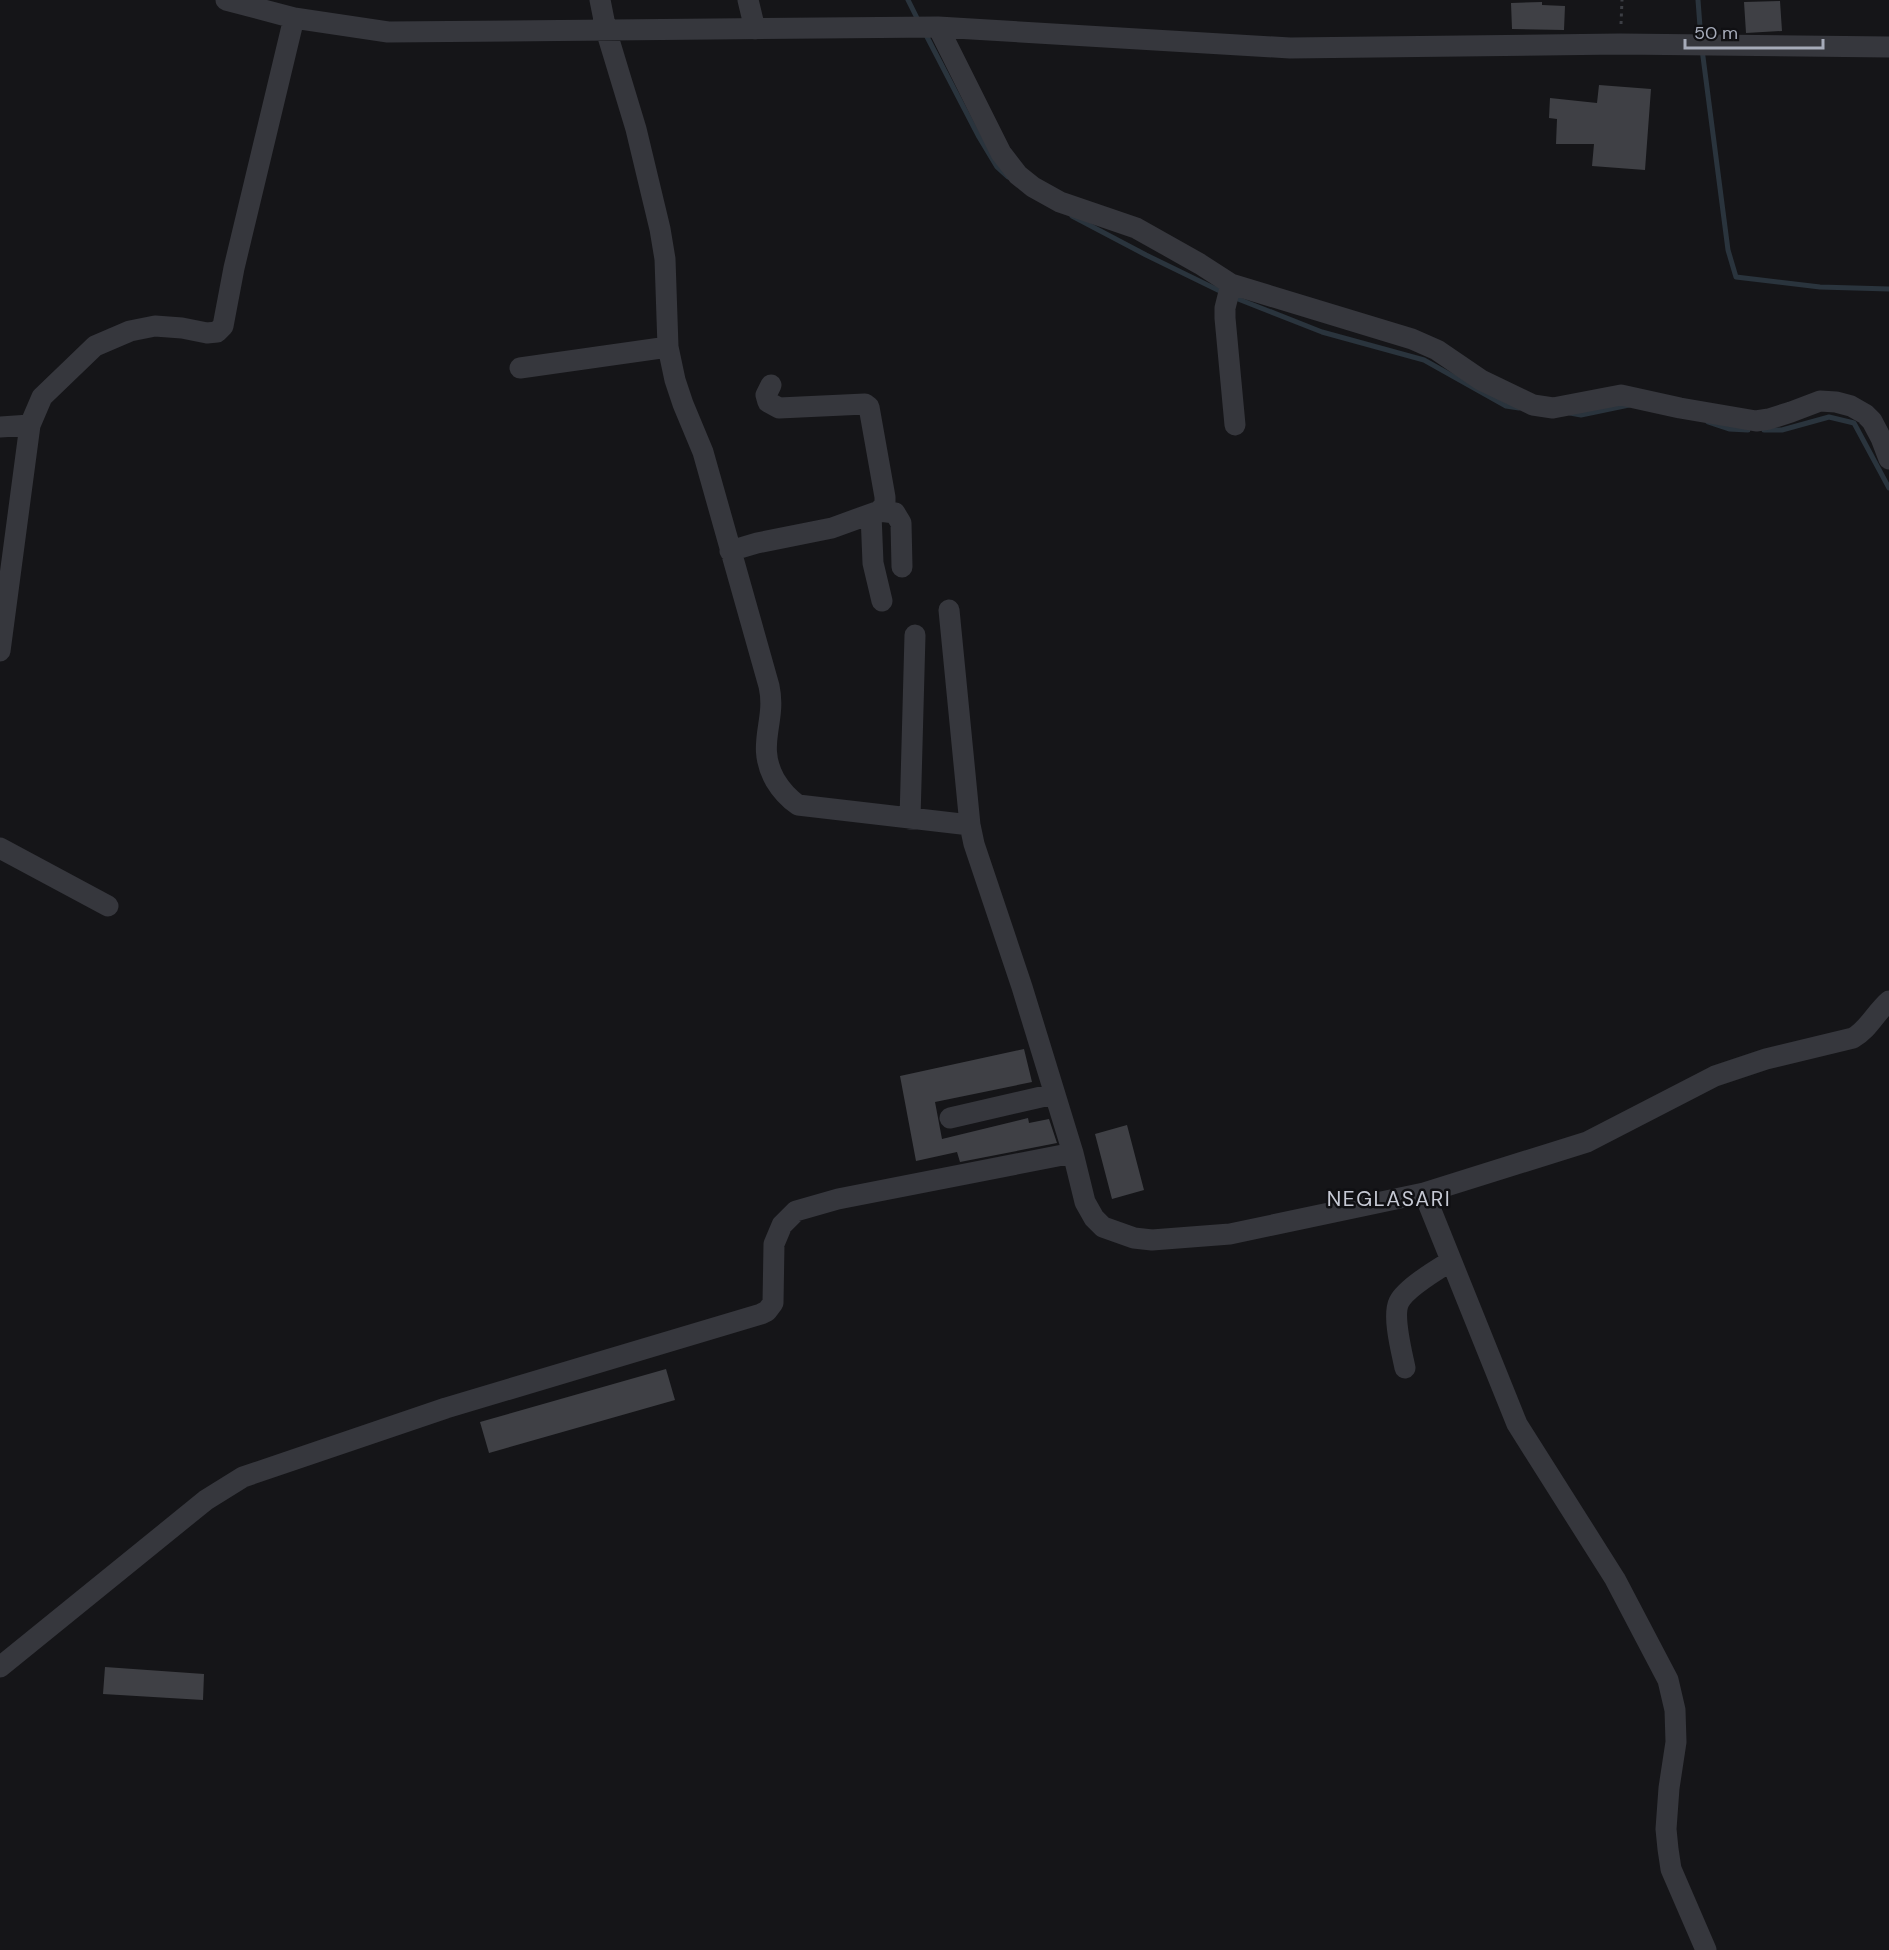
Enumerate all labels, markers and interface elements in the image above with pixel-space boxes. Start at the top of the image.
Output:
scale bar [1685,12,1823,50]
text: 50 m [1694,21,1738,45]
district label: NEGLASARI [1327,1185,1451,1213]

